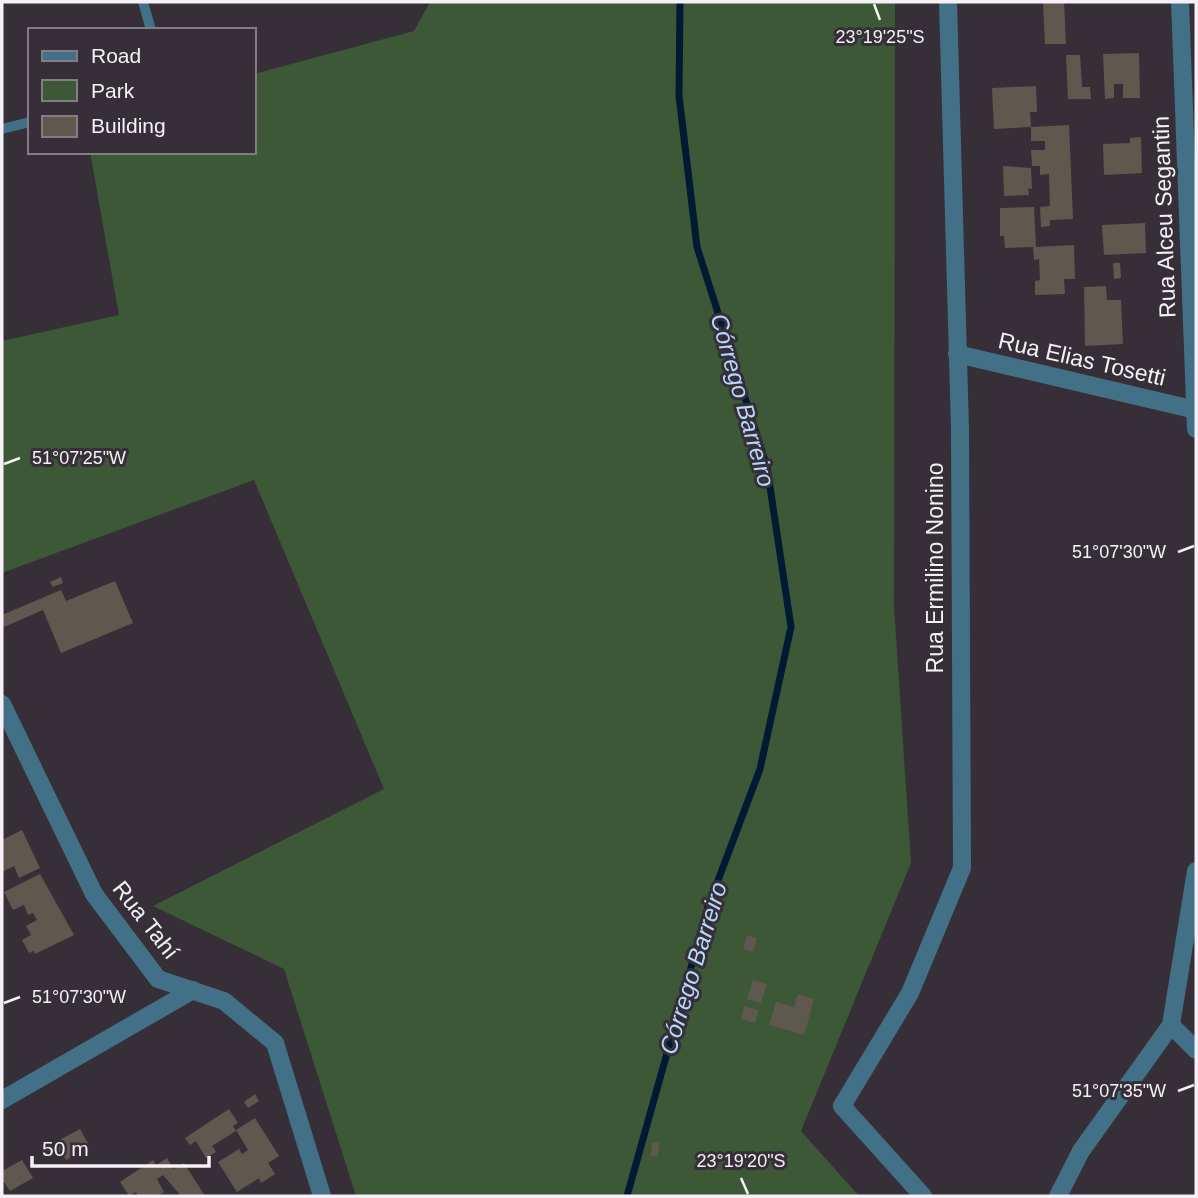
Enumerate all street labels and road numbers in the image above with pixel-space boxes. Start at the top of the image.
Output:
street label: Rua Alceu Segantin [1147,116,1181,318]
street label: Rua Elias Tosetti [996,327,1168,391]
street label: Rua Ermilino Nonino [922,463,948,673]
street label: Rua Tahí [108,876,185,965]

